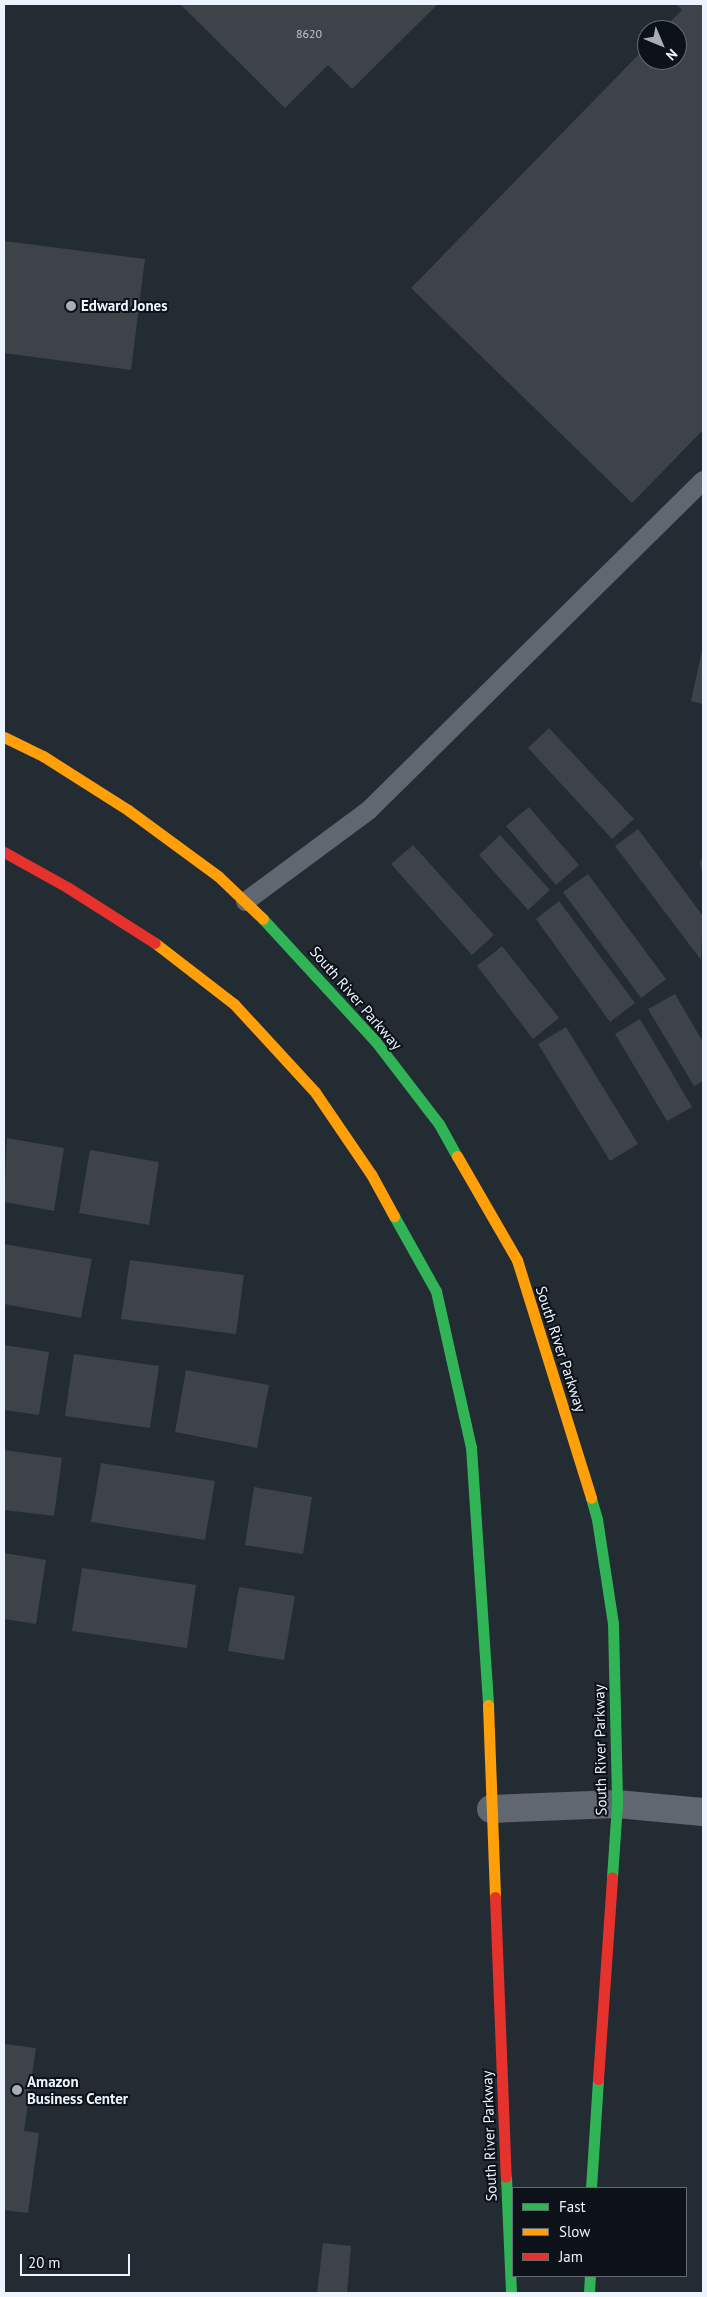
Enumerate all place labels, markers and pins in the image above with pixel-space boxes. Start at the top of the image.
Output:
place label: Edward Jones [81,297,168,315]
marker: Edward Jones [65,300,77,312]
place label: Amazon Business Center [27,2072,128,2107]
marker: Amazon Business Center [11,2084,23,2096]

